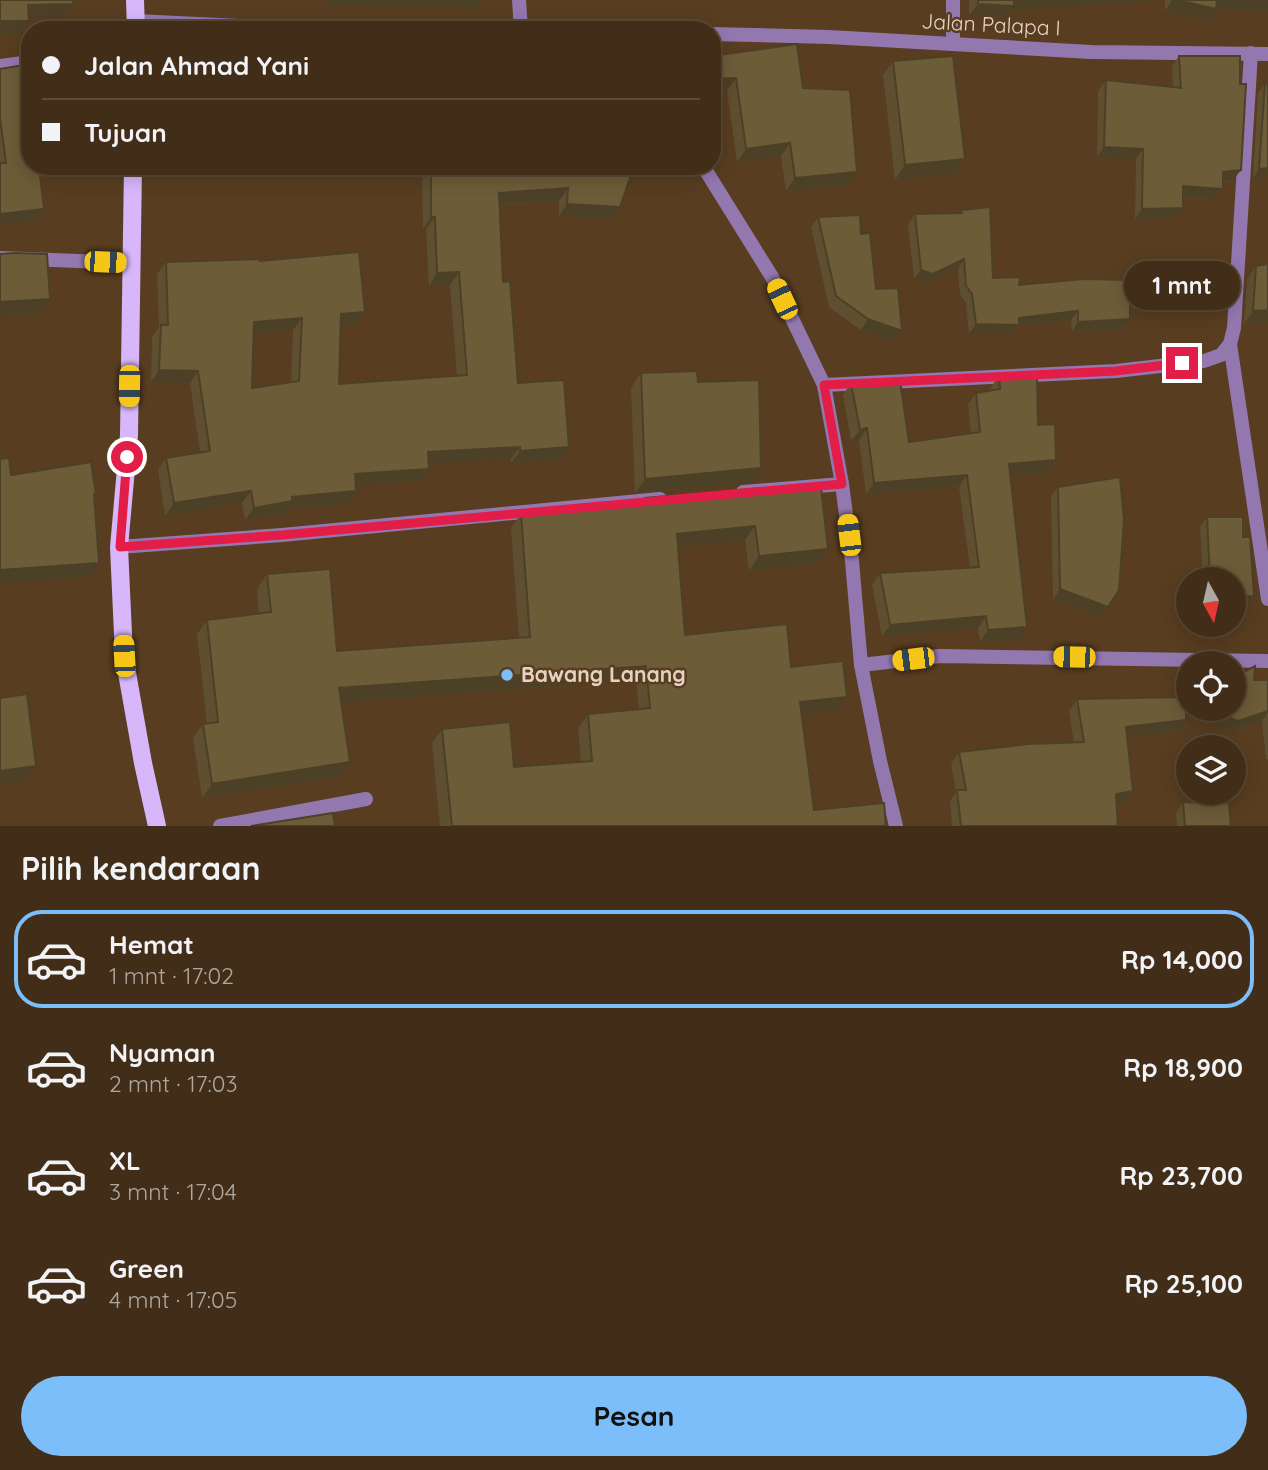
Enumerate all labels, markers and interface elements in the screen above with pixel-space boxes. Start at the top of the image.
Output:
street label: Jalan Palapa I [921,7,1061,41]
text: Jalan Ahmad Yani [84,49,309,82]
text: Tujuan [84,116,167,149]
car [84,251,127,273]
callout: 1 mnt [1124,262,1240,310]
text: 1 mnt [1152,271,1212,300]
car [764,276,801,322]
route end [1166,347,1198,379]
car [119,365,140,407]
route start [111,441,143,473]
car [837,513,862,557]
north arrow [1176,567,1246,637]
map controls [1176,567,1246,805]
car [113,634,136,678]
car [891,646,936,672]
car [1053,646,1096,668]
button: locate [1176,651,1246,721]
place label: Bawang Lanang [521,661,686,687]
marker: Bawang Lanang [499,667,515,683]
button: layers [1176,735,1246,805]
text: Pilih kendaraan [21,848,261,888]
icon: car [25,928,88,991]
text: Hemat [109,928,194,961]
text: Rp 14,000 [1121,943,1243,976]
text: 1 mnt · 17:02 [109,961,234,990]
icon: car [25,1036,88,1099]
text: Nyaman [109,1036,216,1069]
text: Rp 18,900 [1123,1051,1243,1084]
text: 2 mnt · 17:03 [109,1069,237,1098]
icon: car [25,1144,88,1207]
text: XL [109,1144,141,1177]
text: Rp 23,700 [1119,1159,1243,1192]
text: 3 mnt · 17:04 [109,1177,237,1206]
icon: car [25,1252,88,1315]
text: Green [109,1252,184,1285]
text: Rp 25,100 [1124,1267,1243,1300]
text: 4 mnt · 17:05 [109,1285,237,1314]
button: Pesan [21,1376,1247,1456]

